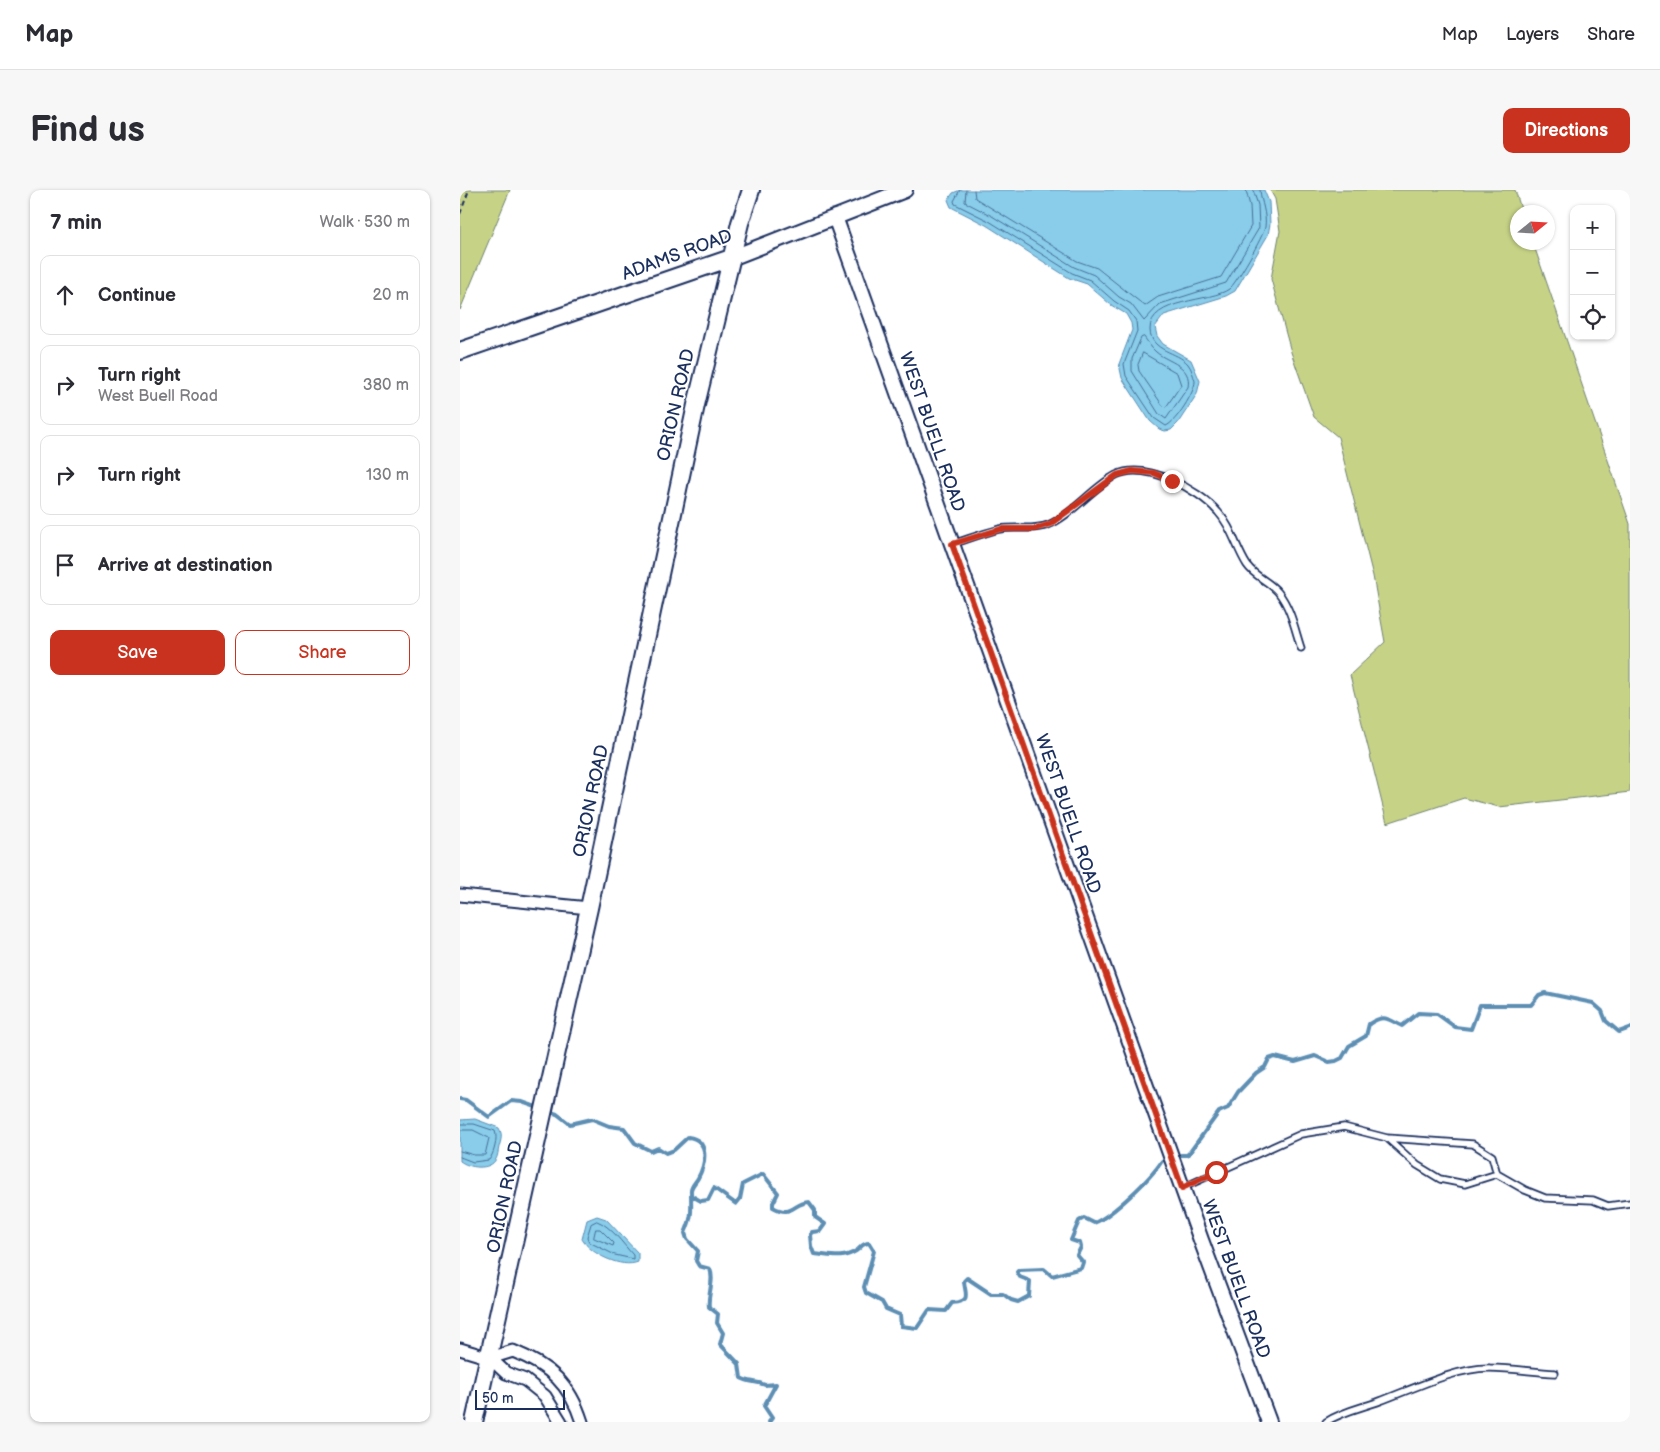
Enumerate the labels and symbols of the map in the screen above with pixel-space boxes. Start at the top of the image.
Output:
north arrow [1510,205,1555,250]
street label: ADAMS ROAD [619,225,735,285]
street label: ORION ROAD [653,347,699,463]
street label: WEST BUELL ROAD [895,349,969,515]
route end [1161,470,1184,493]
street label: WEST BUELL ROAD [1031,731,1105,897]
street label: ORION ROAD [569,743,613,859]
street label: ORION ROAD [483,1139,527,1255]
route start [1205,1161,1228,1184]
street label: WEST BUELL ROAD [1197,1197,1275,1361]
scale bar [475,1387,565,1410]

